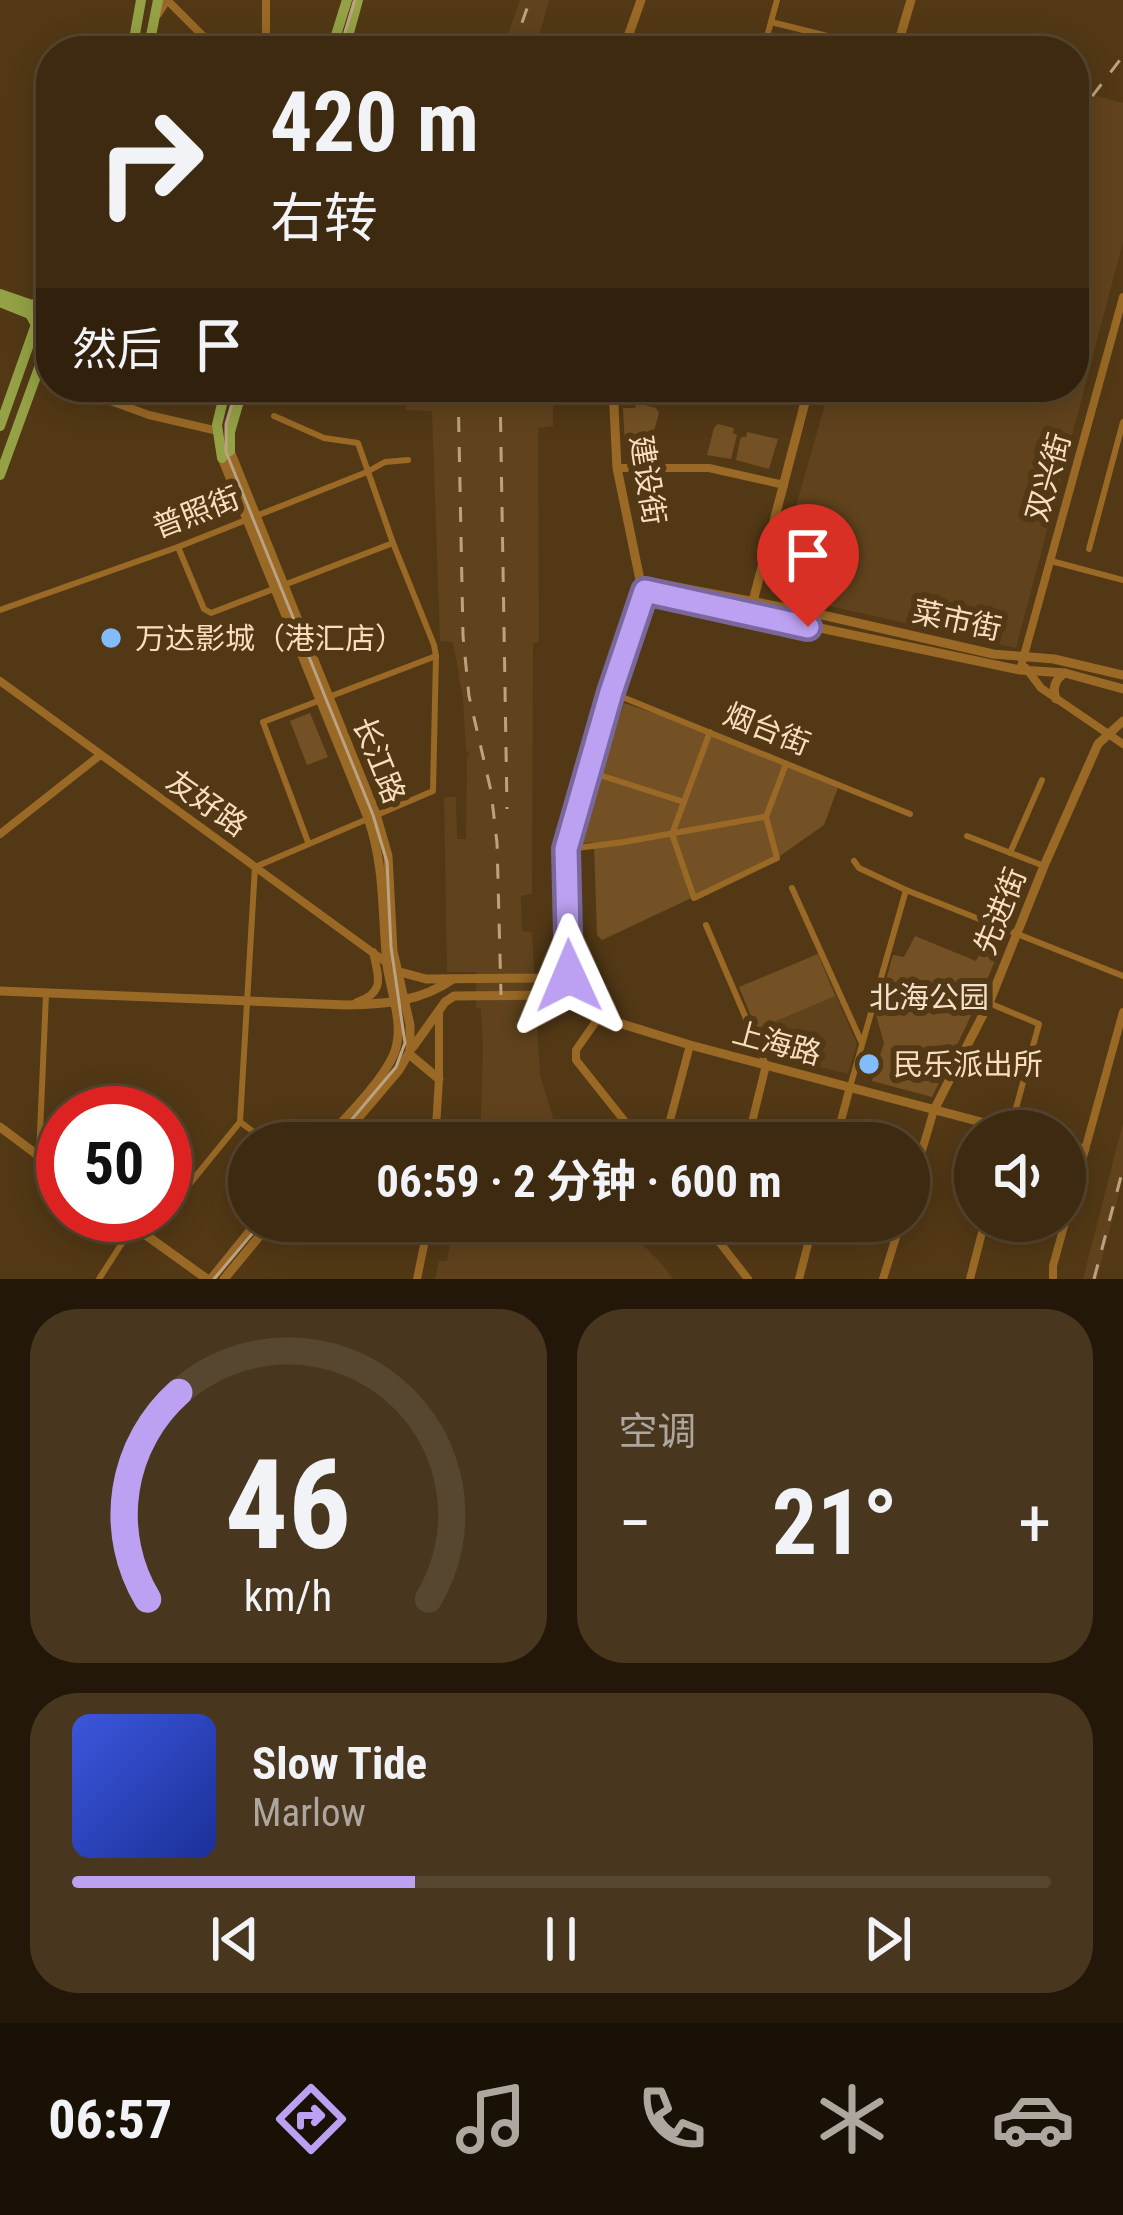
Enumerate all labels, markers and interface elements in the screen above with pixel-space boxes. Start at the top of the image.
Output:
text: 420 m [270,73,479,172]
icon: right [72,84,228,240]
text: 右转 [270,187,378,250]
icon: arrive [186,312,252,378]
text: 然后 [72,323,162,376]
street label: 双兴街 [1019,429,1077,525]
street label: 建设街 [624,433,672,527]
street label: 普照街 [148,480,244,544]
pin [757,504,859,627]
icon: arrive [775,522,841,588]
street label: 菜市街 [909,594,1005,646]
place label: 万达影城（港汇店） [135,621,405,656]
marker: 万达影城（港汇店） [98,625,124,651]
street label: 烟台街 [719,696,815,762]
street label: 长江路 [346,712,412,808]
street label: 友好路 [160,763,254,843]
street label: 先进街 [967,863,1033,959]
position arrow [506,913,632,1039]
park label: 北海公园 [869,980,989,1015]
street label: 上海路 [729,1014,825,1072]
place label: 民乐派出所 [893,1047,1043,1082]
marker: 民乐派出所 [856,1051,882,1077]
speed limit sign: 50 [36,1086,192,1242]
map controls [954,1110,1086,1242]
button: sound [954,1110,1086,1242]
text: 06:59 · 2 分钟 · 600 m [376,1155,782,1208]
text: 空调 [619,1409,697,1455]
text: 46 [225,1432,351,1578]
text: 21° [772,1471,898,1576]
text: − [619,1485,652,1562]
text: + [1018,1485,1051,1562]
text: km/h [244,1571,332,1621]
text: Slow Tide [252,1737,427,1790]
text: Marlow [252,1790,366,1836]
icon: previous [202,1906,268,1972]
icon: pause [528,1906,594,1972]
icon: next [855,1906,921,1972]
icon: directions [269,2077,353,2161]
icon: music [449,2077,533,2161]
icon: phone [630,2077,714,2161]
icon: climate [810,2077,894,2161]
icon: car [991,2077,1075,2161]
text: 06:57 [48,2088,172,2151]

